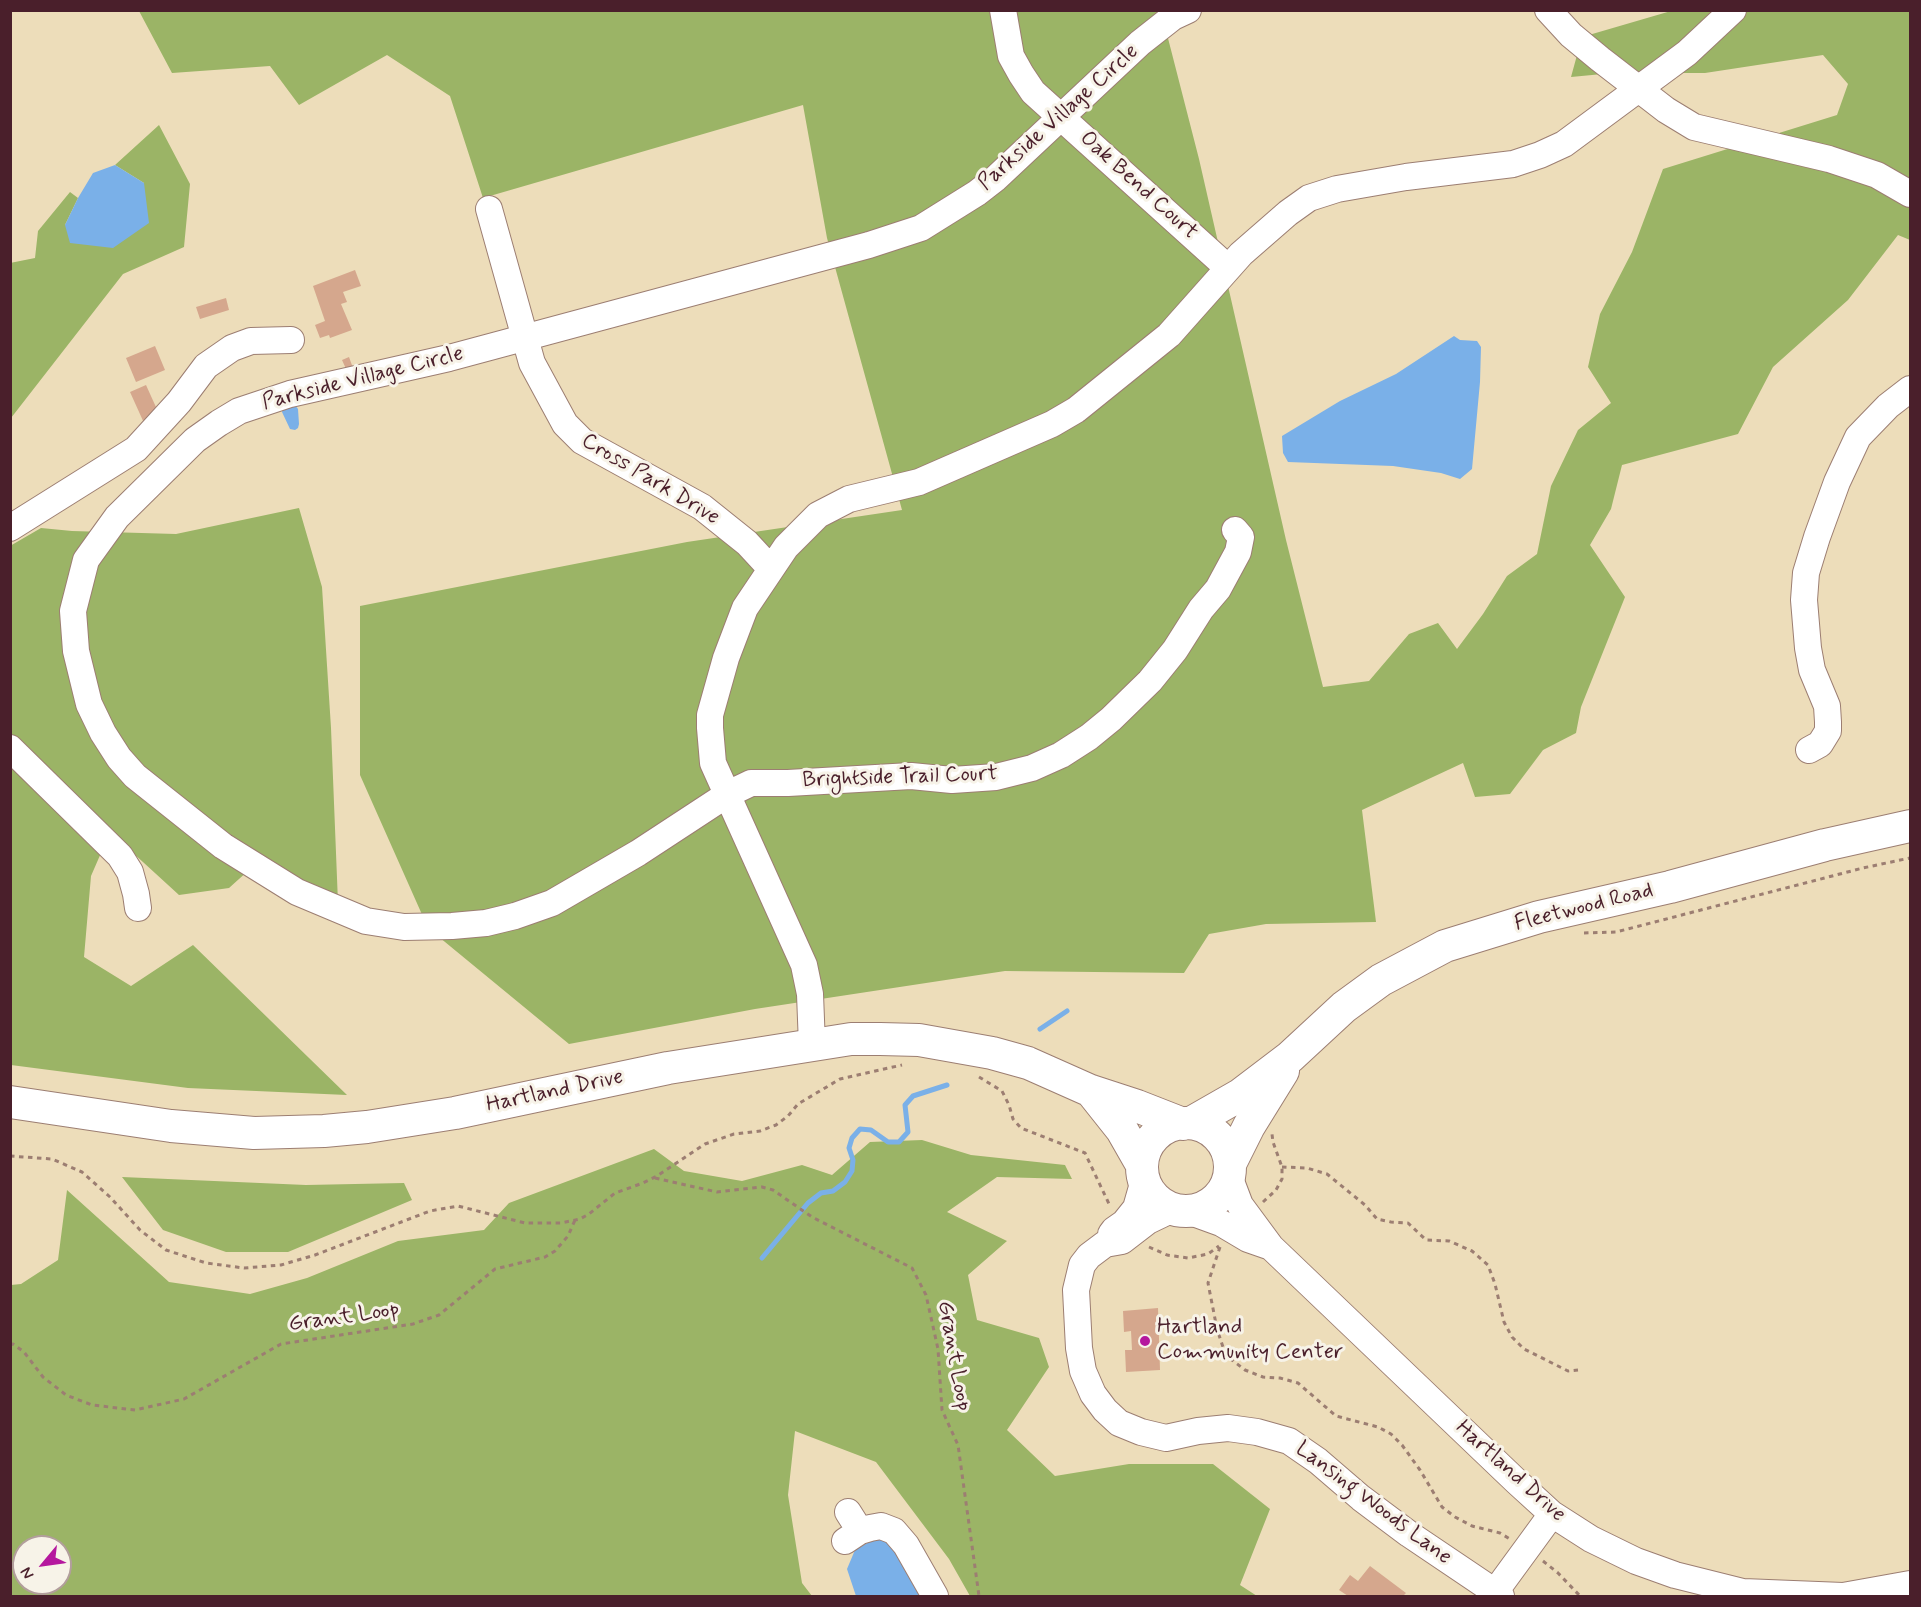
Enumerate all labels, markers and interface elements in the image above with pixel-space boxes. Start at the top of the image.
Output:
street label: Parkside Village Circle [973,39,1145,197]
street label: Oak Bend Court [1073,126,1203,246]
street label: Parkside Village Circle [260,341,466,417]
street label: Cross Park Drive [576,428,724,532]
street label: Brightside Trail Court [802,761,998,795]
street label: Fleetwood Road [1512,878,1656,938]
street label: Hartland Drive [484,1065,626,1119]
street label: Grant Loop [287,1297,401,1339]
street label: Grant Loop [930,1299,976,1413]
place label: Hartland Community Center [1157,1315,1343,1366]
marker: Hartland Community Center [1138,1334,1152,1348]
street label: Hartland Drive [1449,1416,1571,1528]
street label: Lansing Woods Lane [1290,1437,1456,1571]
north arrow [12,1535,72,1595]
text: N [16,1563,39,1583]

